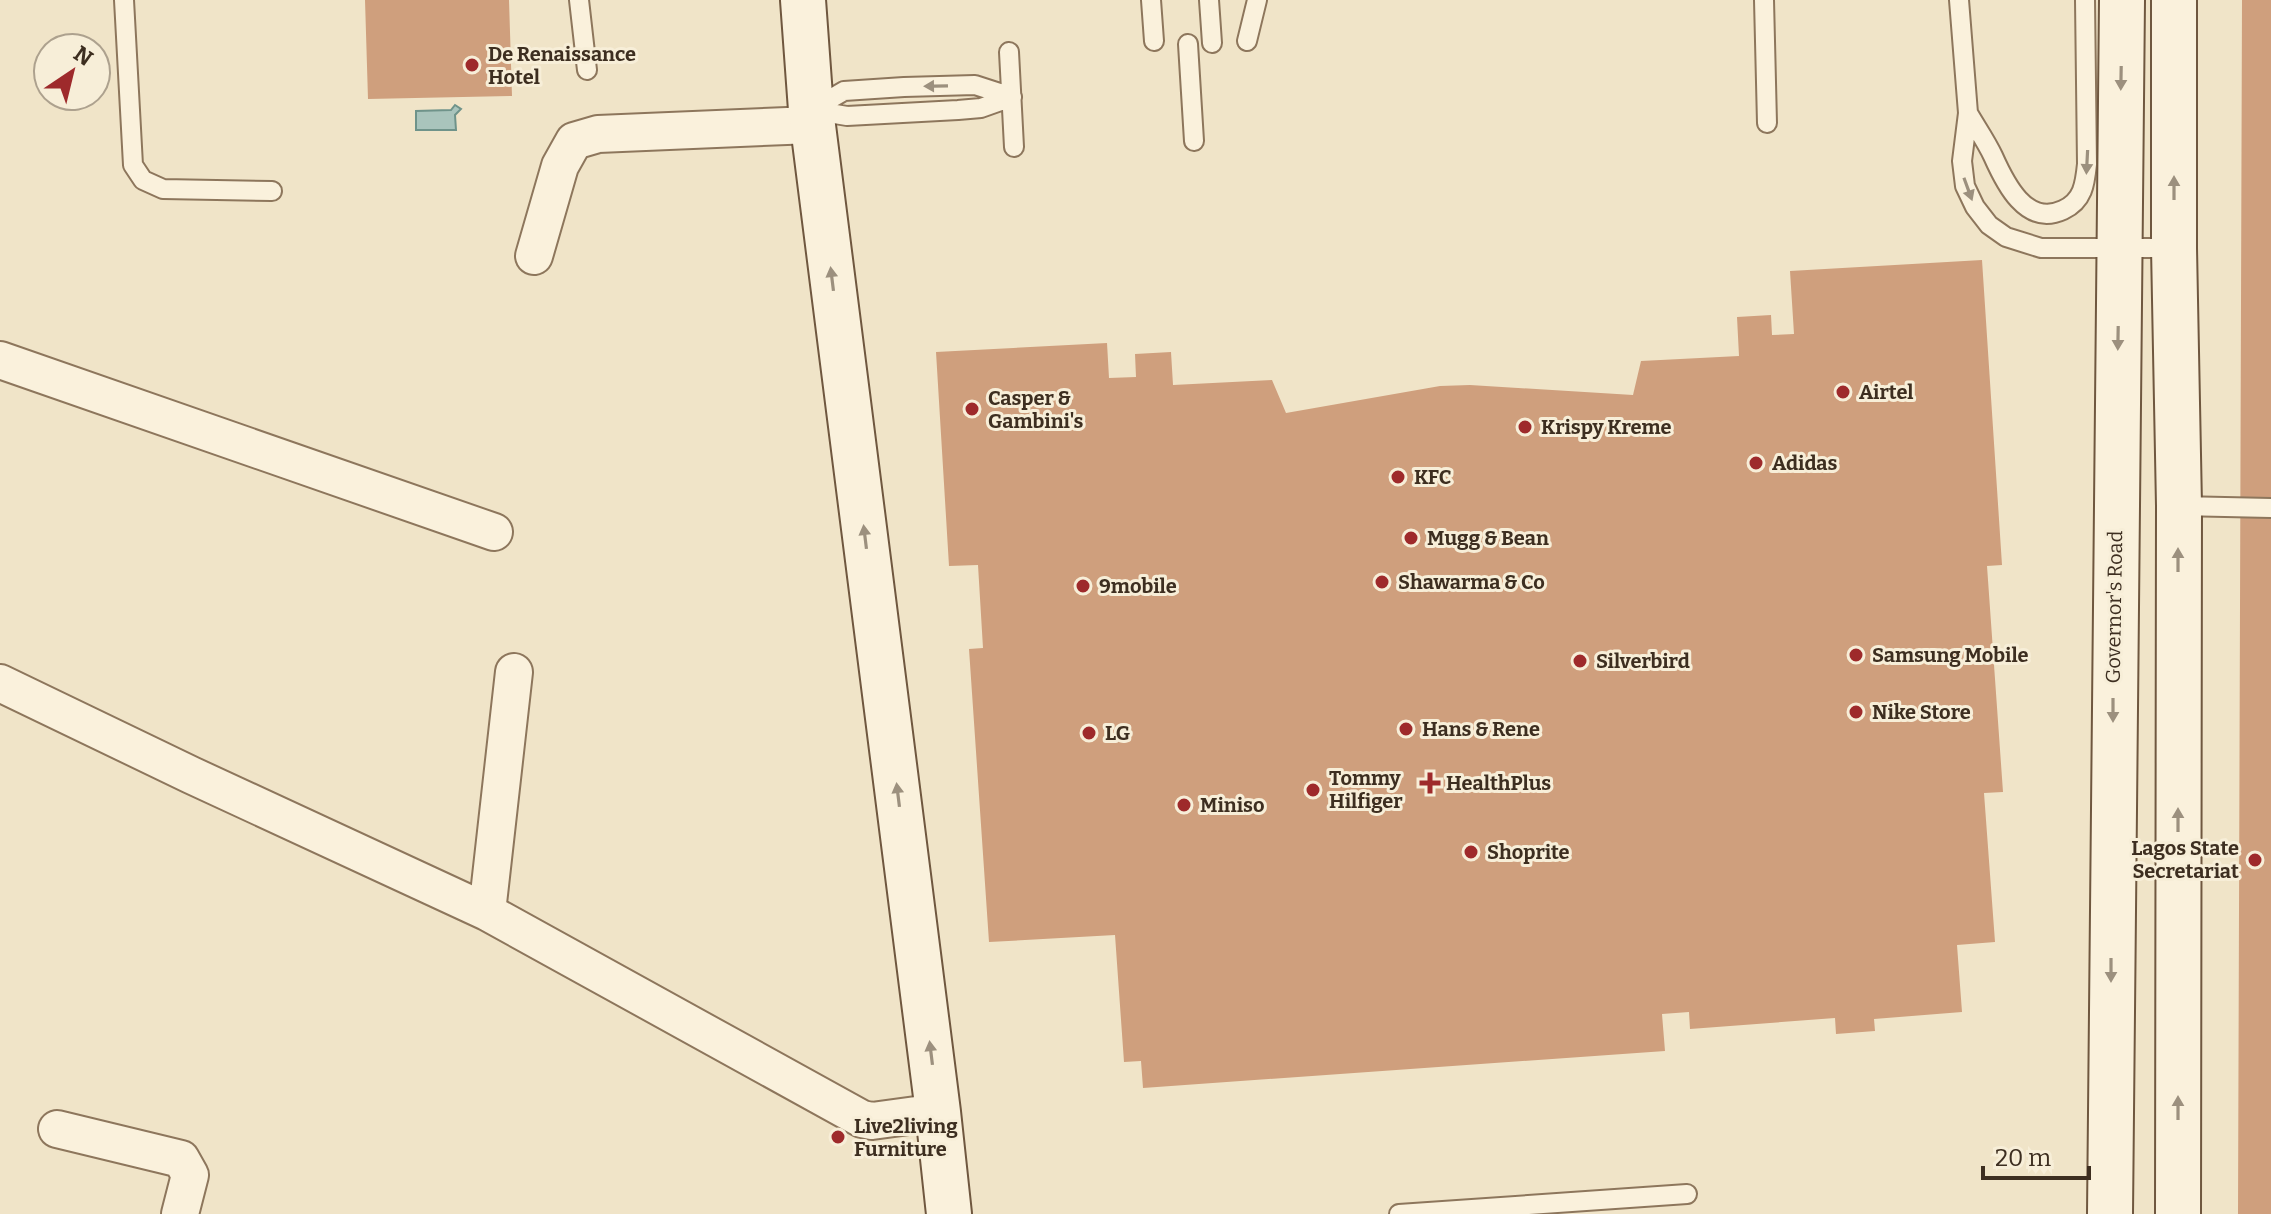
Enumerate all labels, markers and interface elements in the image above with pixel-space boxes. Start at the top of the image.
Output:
north arrow [32,32,112,112]
text: N [68,40,98,72]
place label: De Renaissance Hotel [488,42,636,89]
marker: De Renaissance Hotel [463,56,481,74]
one-way arrow [2115,66,2127,91]
one-way arrow [923,80,948,93]
one-way arrow [2080,150,2093,175]
one-way arrow [2168,175,2180,200]
one-way arrow [1962,177,1975,201]
one-way arrow [825,266,838,291]
one-way arrow [2111,326,2124,351]
place label: Airtel [1859,380,1914,404]
marker: Airtel [1834,383,1852,401]
place label: Casper & Gambini's [988,386,1083,433]
marker: Casper & Gambini's [963,400,981,418]
place label: Krispy Kreme [1541,415,1672,439]
marker: Krispy Kreme [1516,418,1534,436]
place label: Adidas [1772,451,1838,475]
marker: Adidas [1747,454,1765,472]
place label: KFC [1414,465,1451,489]
marker: KFC [1389,468,1407,486]
one-way arrow [858,524,871,549]
place label: Mugg & Bean [1427,526,1549,550]
marker: Mugg & Bean [1402,529,1420,547]
street label: Governor's Road [2101,530,2127,684]
one-way arrow [2172,547,2185,572]
place label: Shawarma & Co [1398,570,1545,594]
marker: Shawarma & Co [1373,573,1391,591]
place label: 9mobile [1099,574,1177,598]
marker: 9mobile [1074,577,1092,595]
place label: Samsung Mobile [1872,643,2029,667]
marker: Samsung Mobile [1847,646,1865,664]
place label: Silverbird [1596,649,1690,673]
marker: Silverbird [1571,652,1589,670]
one-way arrow [2107,698,2119,723]
place label: Nike Store [1872,700,1971,724]
marker: Nike Store [1847,703,1865,721]
place label: Hans & Rene [1422,717,1540,741]
marker: Hans & Rene [1397,720,1415,738]
place label: LG [1105,721,1130,745]
marker: LG [1080,724,1098,742]
place label: Tommy Hilfiger [1329,766,1403,813]
place label: HealthPlus [1446,771,1551,795]
marker: HealthPlus [1421,774,1439,792]
marker: Tommy Hilfiger [1304,781,1322,799]
one-way arrow [891,782,904,807]
place label: Miniso [1200,793,1264,817]
marker: Miniso [1175,796,1193,814]
one-way arrow [2172,807,2184,832]
place label: Lagos State Secretariat [2131,836,2239,883]
place label: Shoprite [1487,840,1570,864]
marker: Shoprite [1462,843,1480,861]
marker: Lagos State Secretariat [2246,851,2264,869]
one-way arrow [2105,958,2118,983]
one-way arrow [924,1040,937,1065]
one-way arrow [2172,1095,2184,1120]
place label: Live2living Furniture [854,1114,958,1161]
marker: Live2living Furniture [829,1128,847,1146]
scale bar [1983,1130,2089,1180]
text: 20 m [1995,1144,2051,1172]

